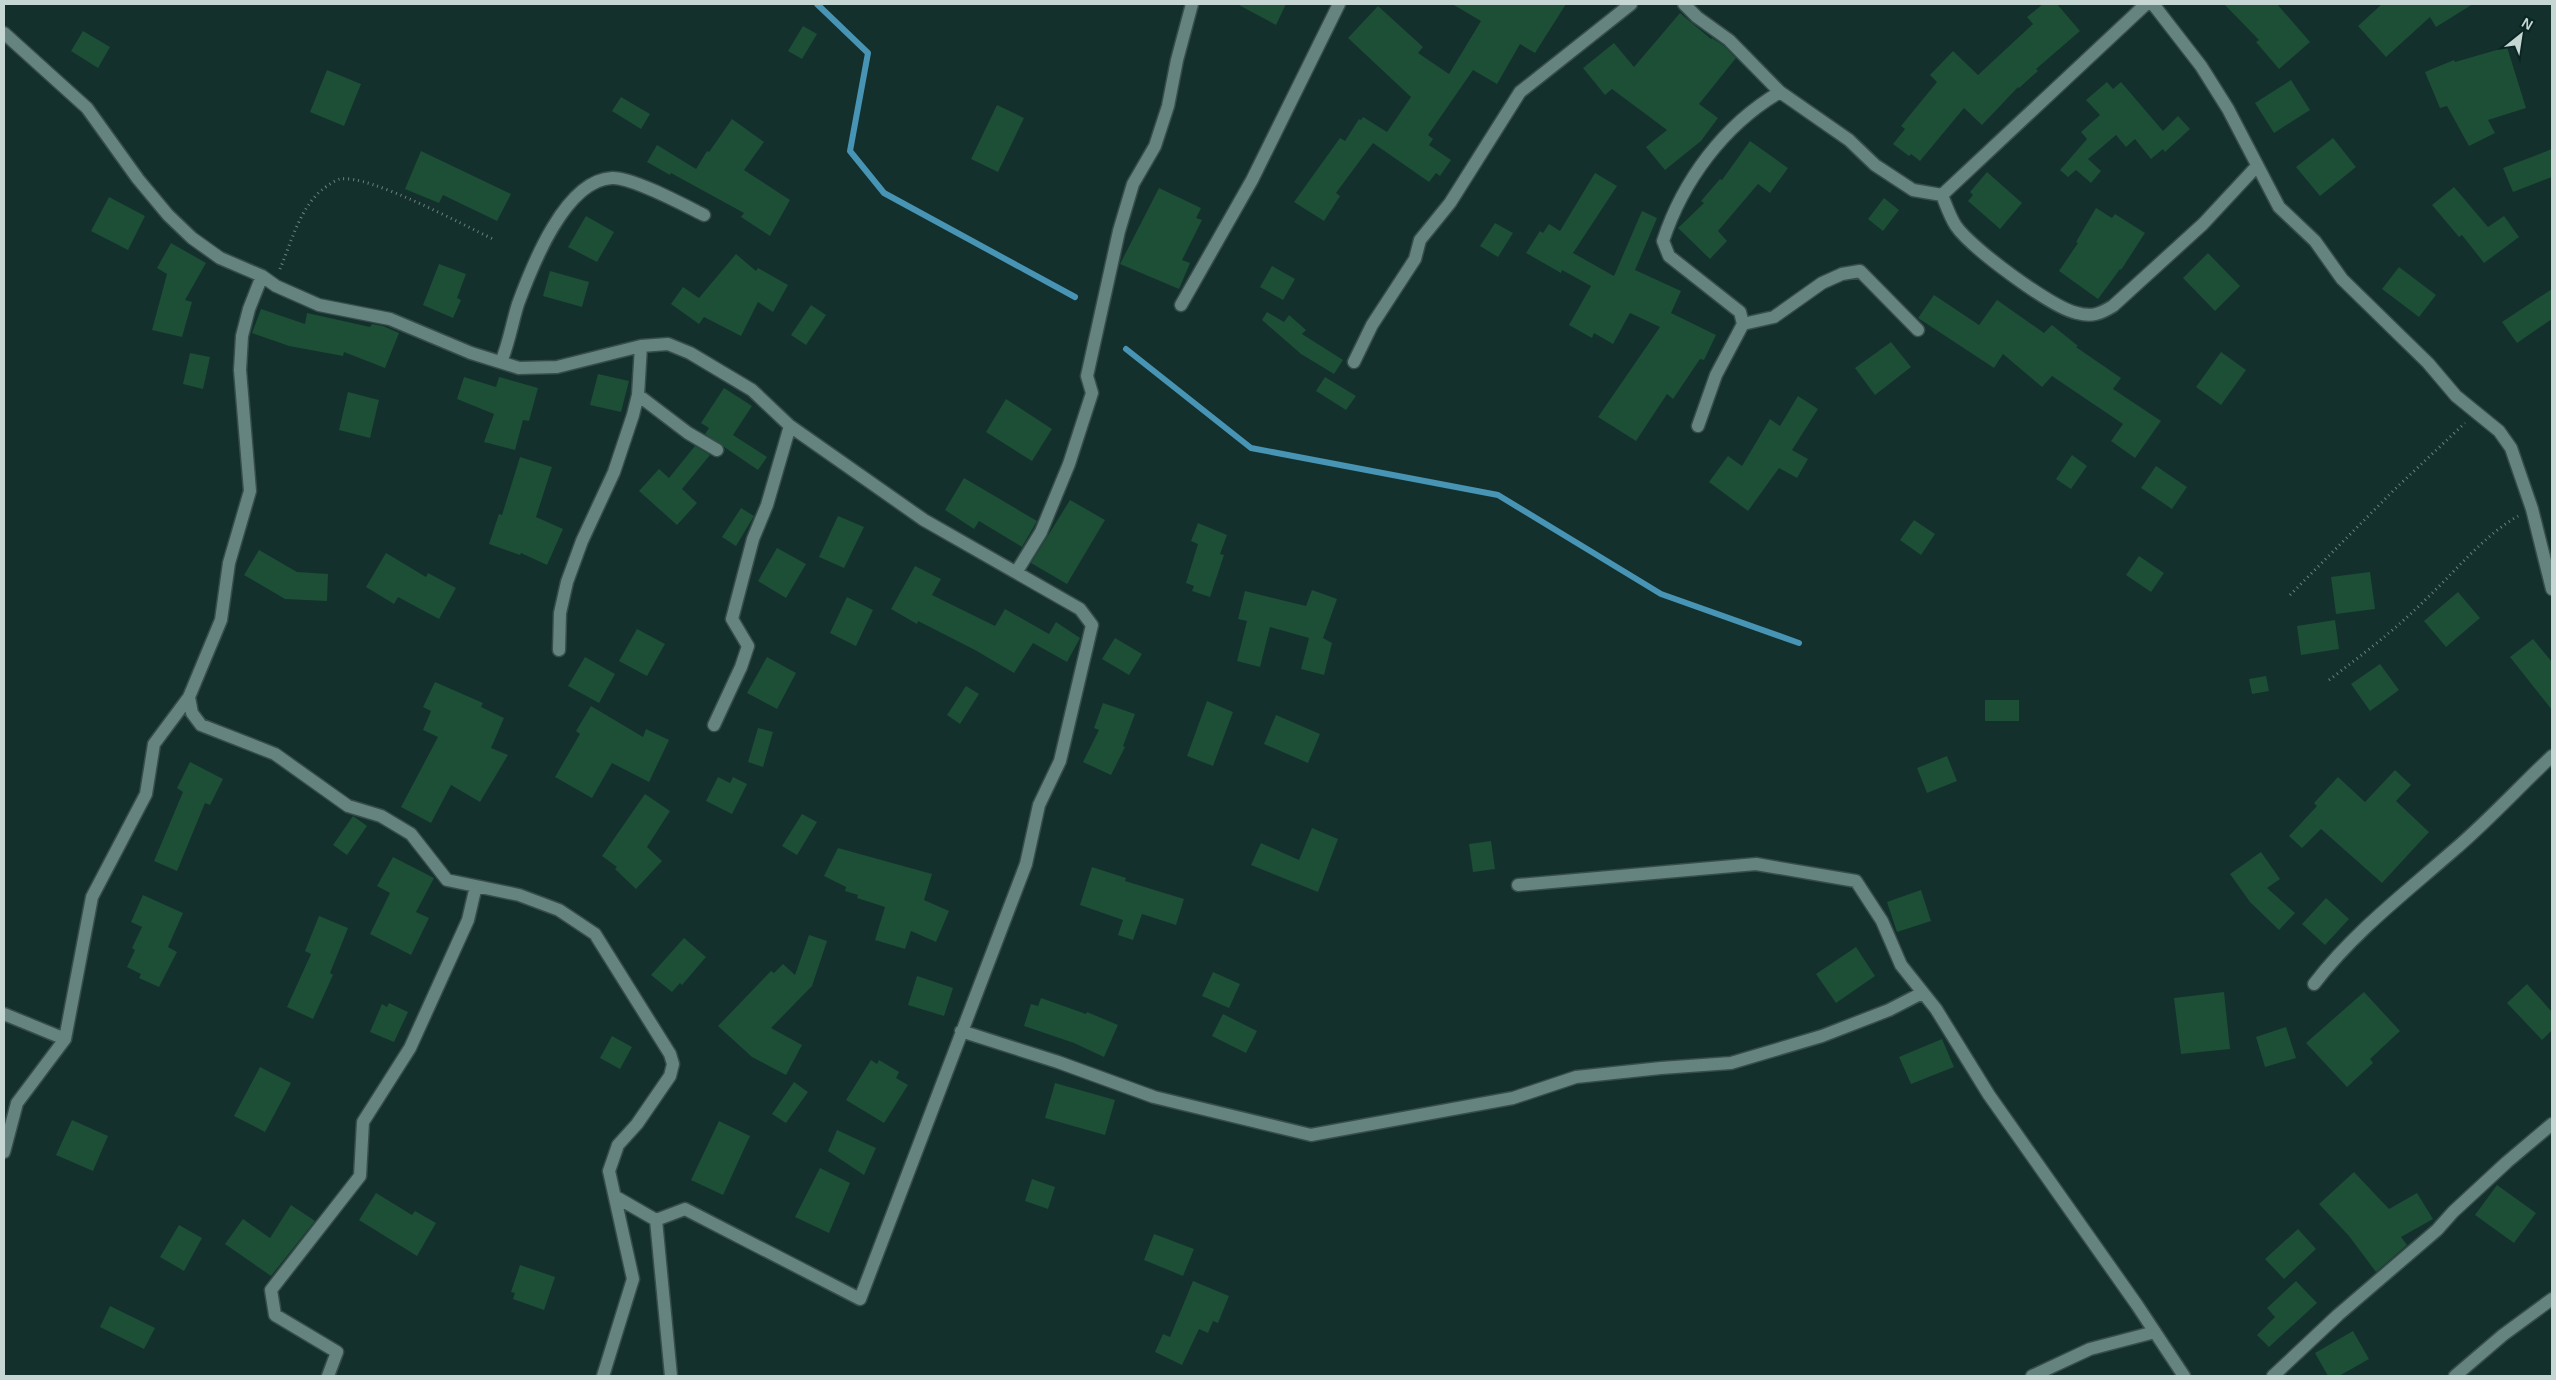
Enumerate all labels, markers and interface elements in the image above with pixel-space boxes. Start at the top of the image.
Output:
north arrow [2496,10,2546,60]
text: N [2519,14,2536,33]

